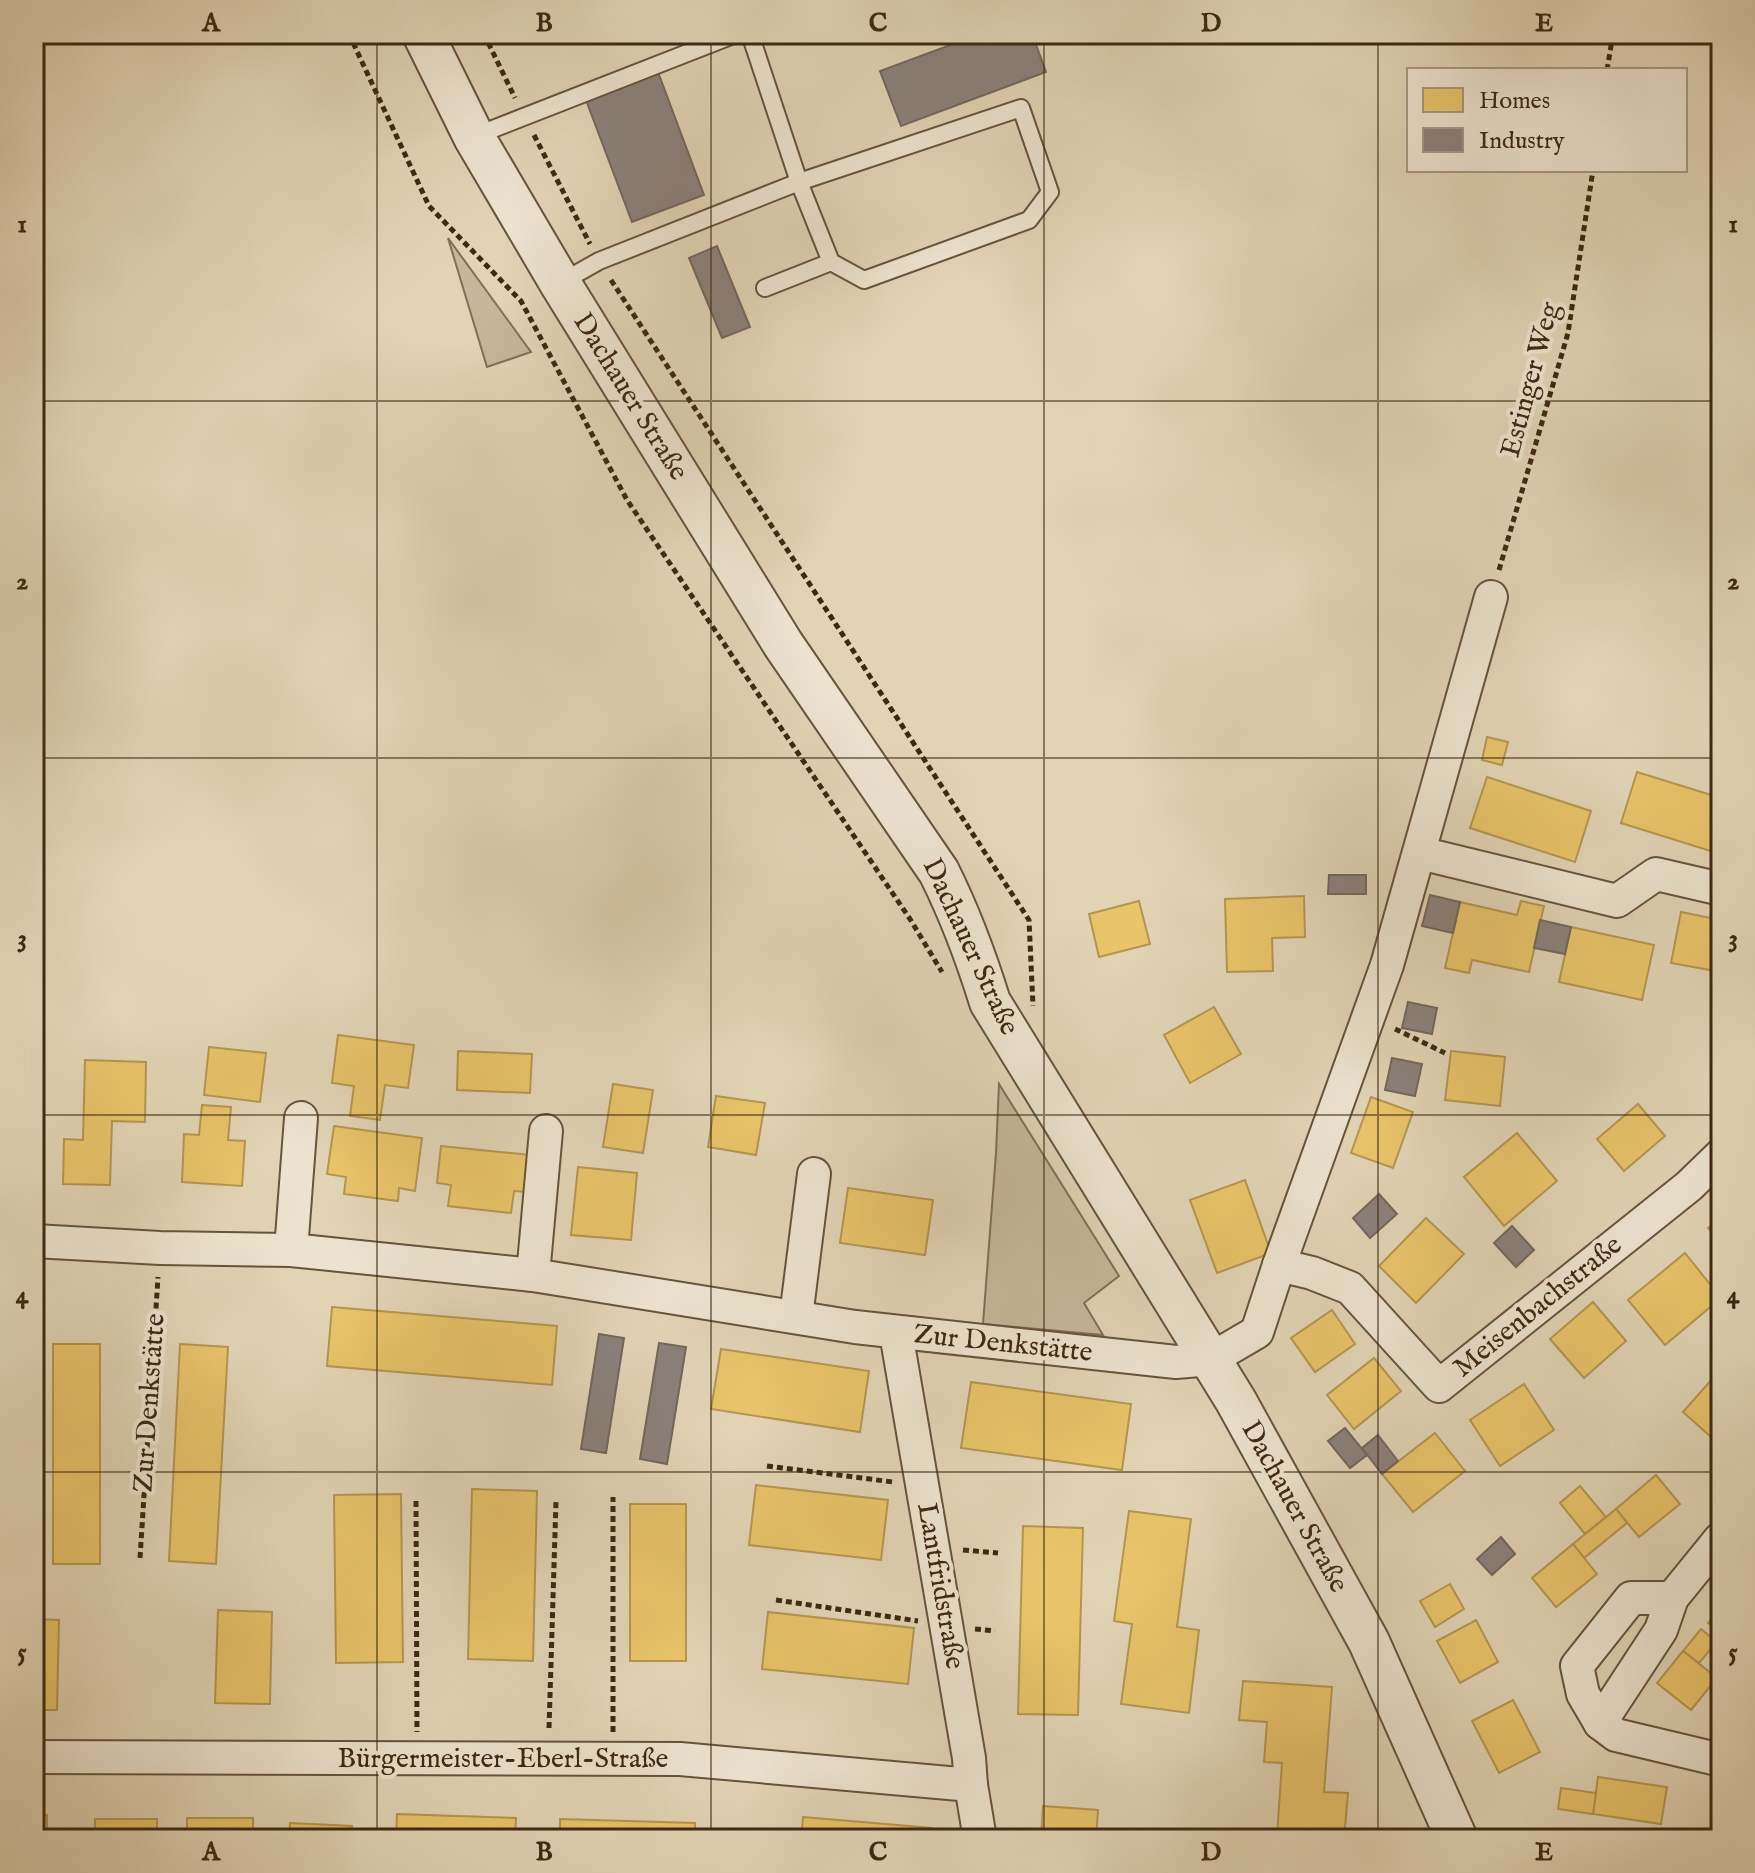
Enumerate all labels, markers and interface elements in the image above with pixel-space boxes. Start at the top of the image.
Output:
text: A [201,7,221,40]
text: B [535,7,553,40]
text: C [869,7,888,40]
text: D [1201,7,1222,40]
text: E [1535,7,1553,40]
legend [1407,68,1687,172]
text: Homes [1479,86,1550,117]
text: Industry [1479,126,1565,157]
text: 1 [17,208,27,241]
text: 1 [1728,208,1738,241]
street label: Estinger Weg [1494,298,1569,461]
street label: Dachauer Straße [565,307,696,487]
text: 2 [16,565,28,598]
text: 2 [1727,565,1739,598]
street label: Dachauer Straße [914,853,1026,1041]
text: 3 [17,922,27,955]
text: 3 [1728,922,1738,955]
street label: Meisenbachstraße [1447,1228,1630,1386]
text: 4 [16,1279,30,1312]
text: 4 [1727,1279,1741,1312]
street label: Zur Denkstätte [126,1312,174,1494]
street label: Zur Denkstätte [912,1317,1094,1371]
street label: Dachauer Straße [1232,1415,1356,1599]
street label: Lantfridstraße [908,1500,972,1672]
text: 5 [17,1636,27,1669]
text: 5 [1728,1636,1738,1669]
street label: Bürgermeister-Eberl-Straße [338,1742,669,1777]
text: A [201,1836,221,1869]
text: B [535,1836,553,1869]
text: C [869,1836,888,1869]
text: D [1201,1836,1222,1869]
text: E [1535,1836,1553,1869]

